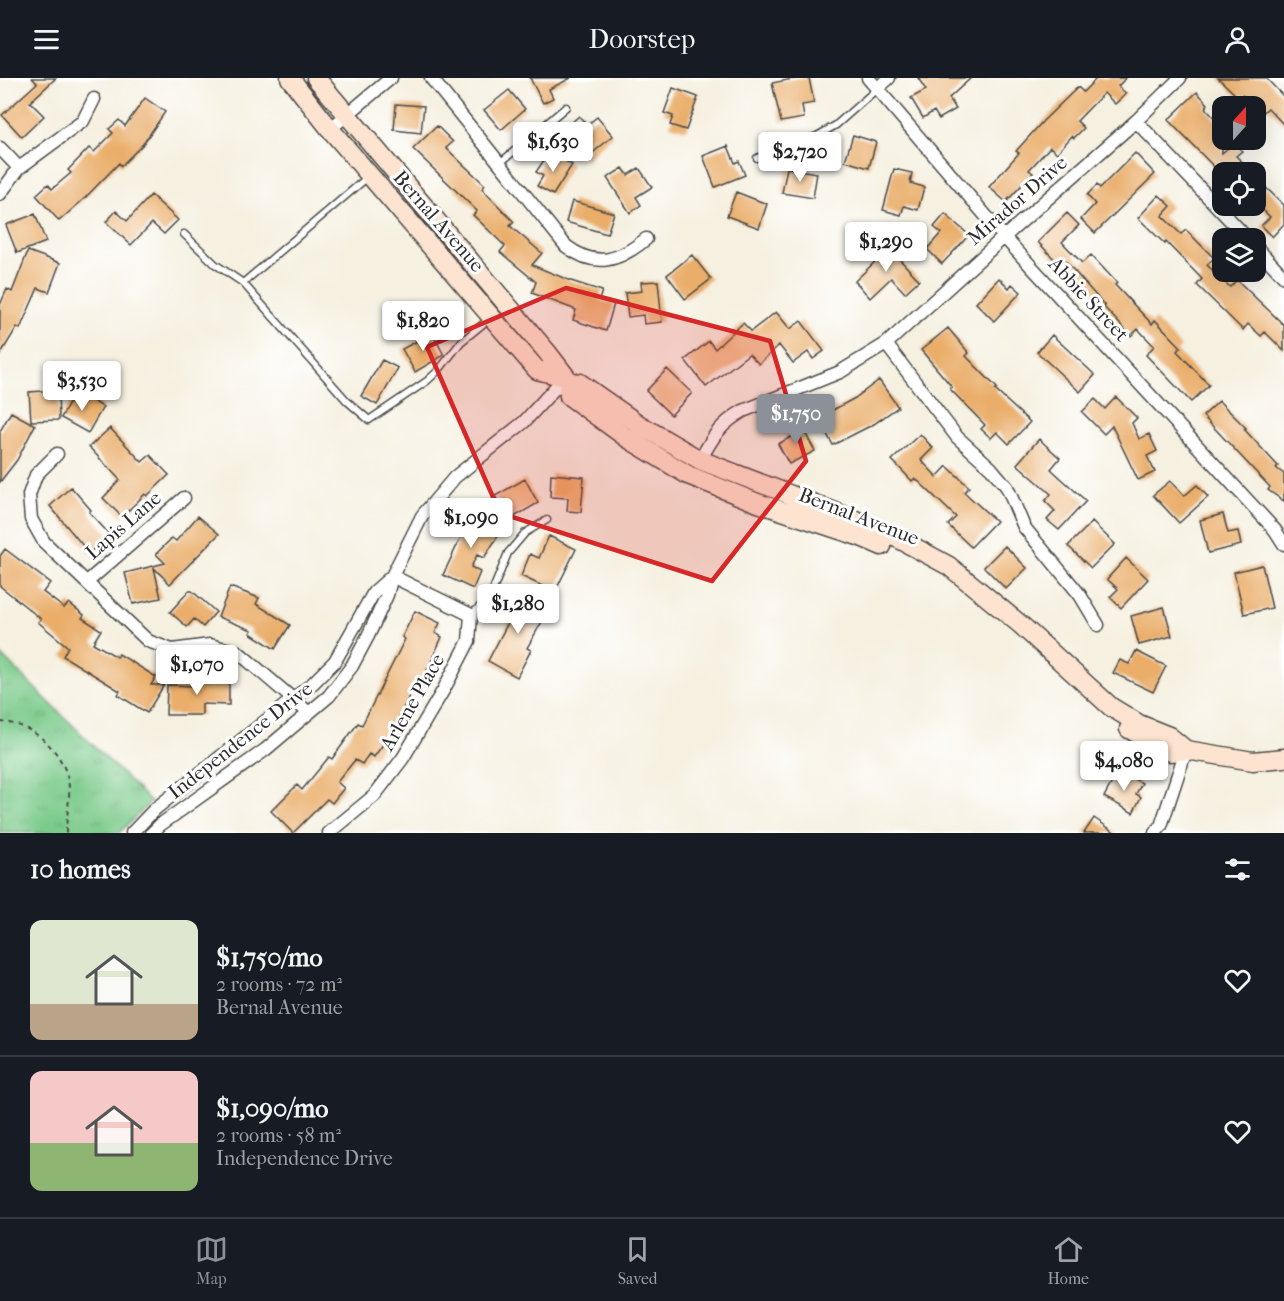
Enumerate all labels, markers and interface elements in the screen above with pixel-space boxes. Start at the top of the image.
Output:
icon: menu [30,23,63,56]
text: Doorstep [589,23,695,55]
icon: person [1221,23,1254,56]
north arrow [1212,96,1266,150]
map controls [1212,96,1266,282]
pin: $1,630 [504,122,602,173]
text: $1,630 [527,130,579,153]
pin: $2,720 [751,132,849,183]
text: $2,720 [772,140,828,163]
street label: Mirador Drive [963,151,1072,250]
button: locate [1212,162,1266,216]
street label: Bernal Avenue [388,166,489,277]
pin: $1,290 [837,222,935,273]
button: layers [1212,228,1266,282]
text: $1,290 [859,230,913,253]
street label: Abbie Street [1043,252,1133,346]
pin: $1,820 [374,301,472,352]
text: $1,820 [396,309,450,332]
pin: $3,530 [33,361,131,412]
text: $3,530 [57,369,107,392]
pin: $1,750 [747,394,845,445]
text: $1,750 [771,402,821,425]
street label: Bernal Avenue [796,483,922,550]
street label: Lapis Lane [81,486,166,564]
pin: $1,090 [422,498,520,549]
text: $1,090 [444,506,498,529]
pin: $1,280 [469,584,567,635]
text: $1,280 [491,592,545,615]
pin: $1,070 [148,645,246,696]
street label: Arlene Place [375,650,449,756]
text: $1,070 [170,653,224,676]
street label: Independence Drive [164,677,317,804]
pin: $4,080 [1075,741,1173,792]
text: $4,080 [1094,749,1154,772]
icon: filters [1221,853,1254,886]
text: 10 homes [30,854,131,885]
text: $1,750/mo [216,942,323,973]
icon: home [78,944,150,1016]
icon: heart [1221,964,1254,997]
text: 2 rooms · 72 m² [216,973,342,996]
text: Bernal Avenue [216,996,343,1019]
text: $1,090/mo [216,1093,328,1124]
icon: home [78,1095,150,1167]
icon: heart [1221,1115,1254,1148]
text: 2 rooms · 58 m² [216,1124,341,1147]
text: Independence Drive [216,1147,393,1170]
tab: Map [195,1233,228,1288]
tab: Saved [618,1233,658,1288]
tab: Home [1047,1233,1089,1288]

